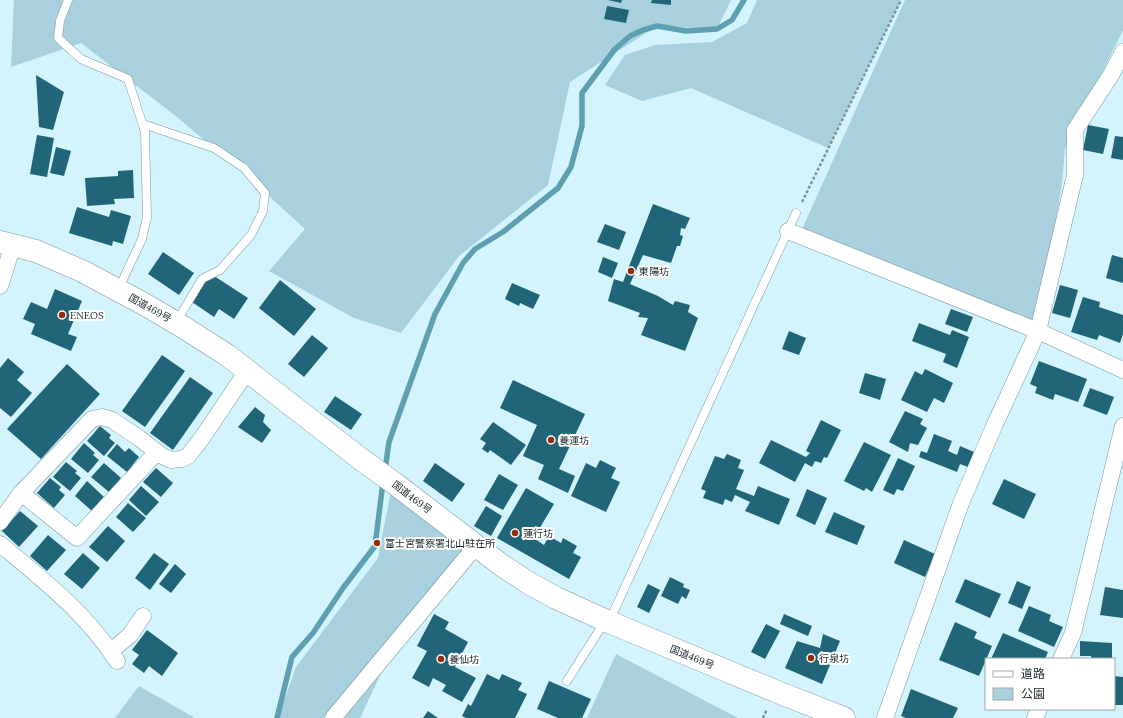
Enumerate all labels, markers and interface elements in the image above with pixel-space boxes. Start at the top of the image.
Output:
place label: 東陽坊 [639,265,669,278]
marker: 東陽坊 [626,266,636,276]
street label: 国道469号 [126,291,174,325]
place label: ENEOS [70,309,104,322]
marker: ENEOS [57,310,67,320]
place label: 養運坊 [559,434,589,447]
marker: 養運坊 [546,435,556,445]
street label: 国道469号 [389,478,435,516]
place label: 蓮行坊 [523,527,553,540]
marker: 蓮行坊 [510,528,520,538]
place label: 富士宮警察署北山駐在所 [385,537,495,550]
marker: 富士宮警察署北山駐在所 [372,538,382,548]
street label: 国道469号 [668,642,716,672]
place label: 行泉坊 [819,652,849,665]
place label: 養仙坊 [449,653,479,666]
marker: 行泉坊 [806,653,816,663]
marker: 養仙坊 [436,654,446,664]
legend [985,658,1115,710]
text: 道路 [1021,666,1045,681]
text: 公園 [1021,686,1045,701]

